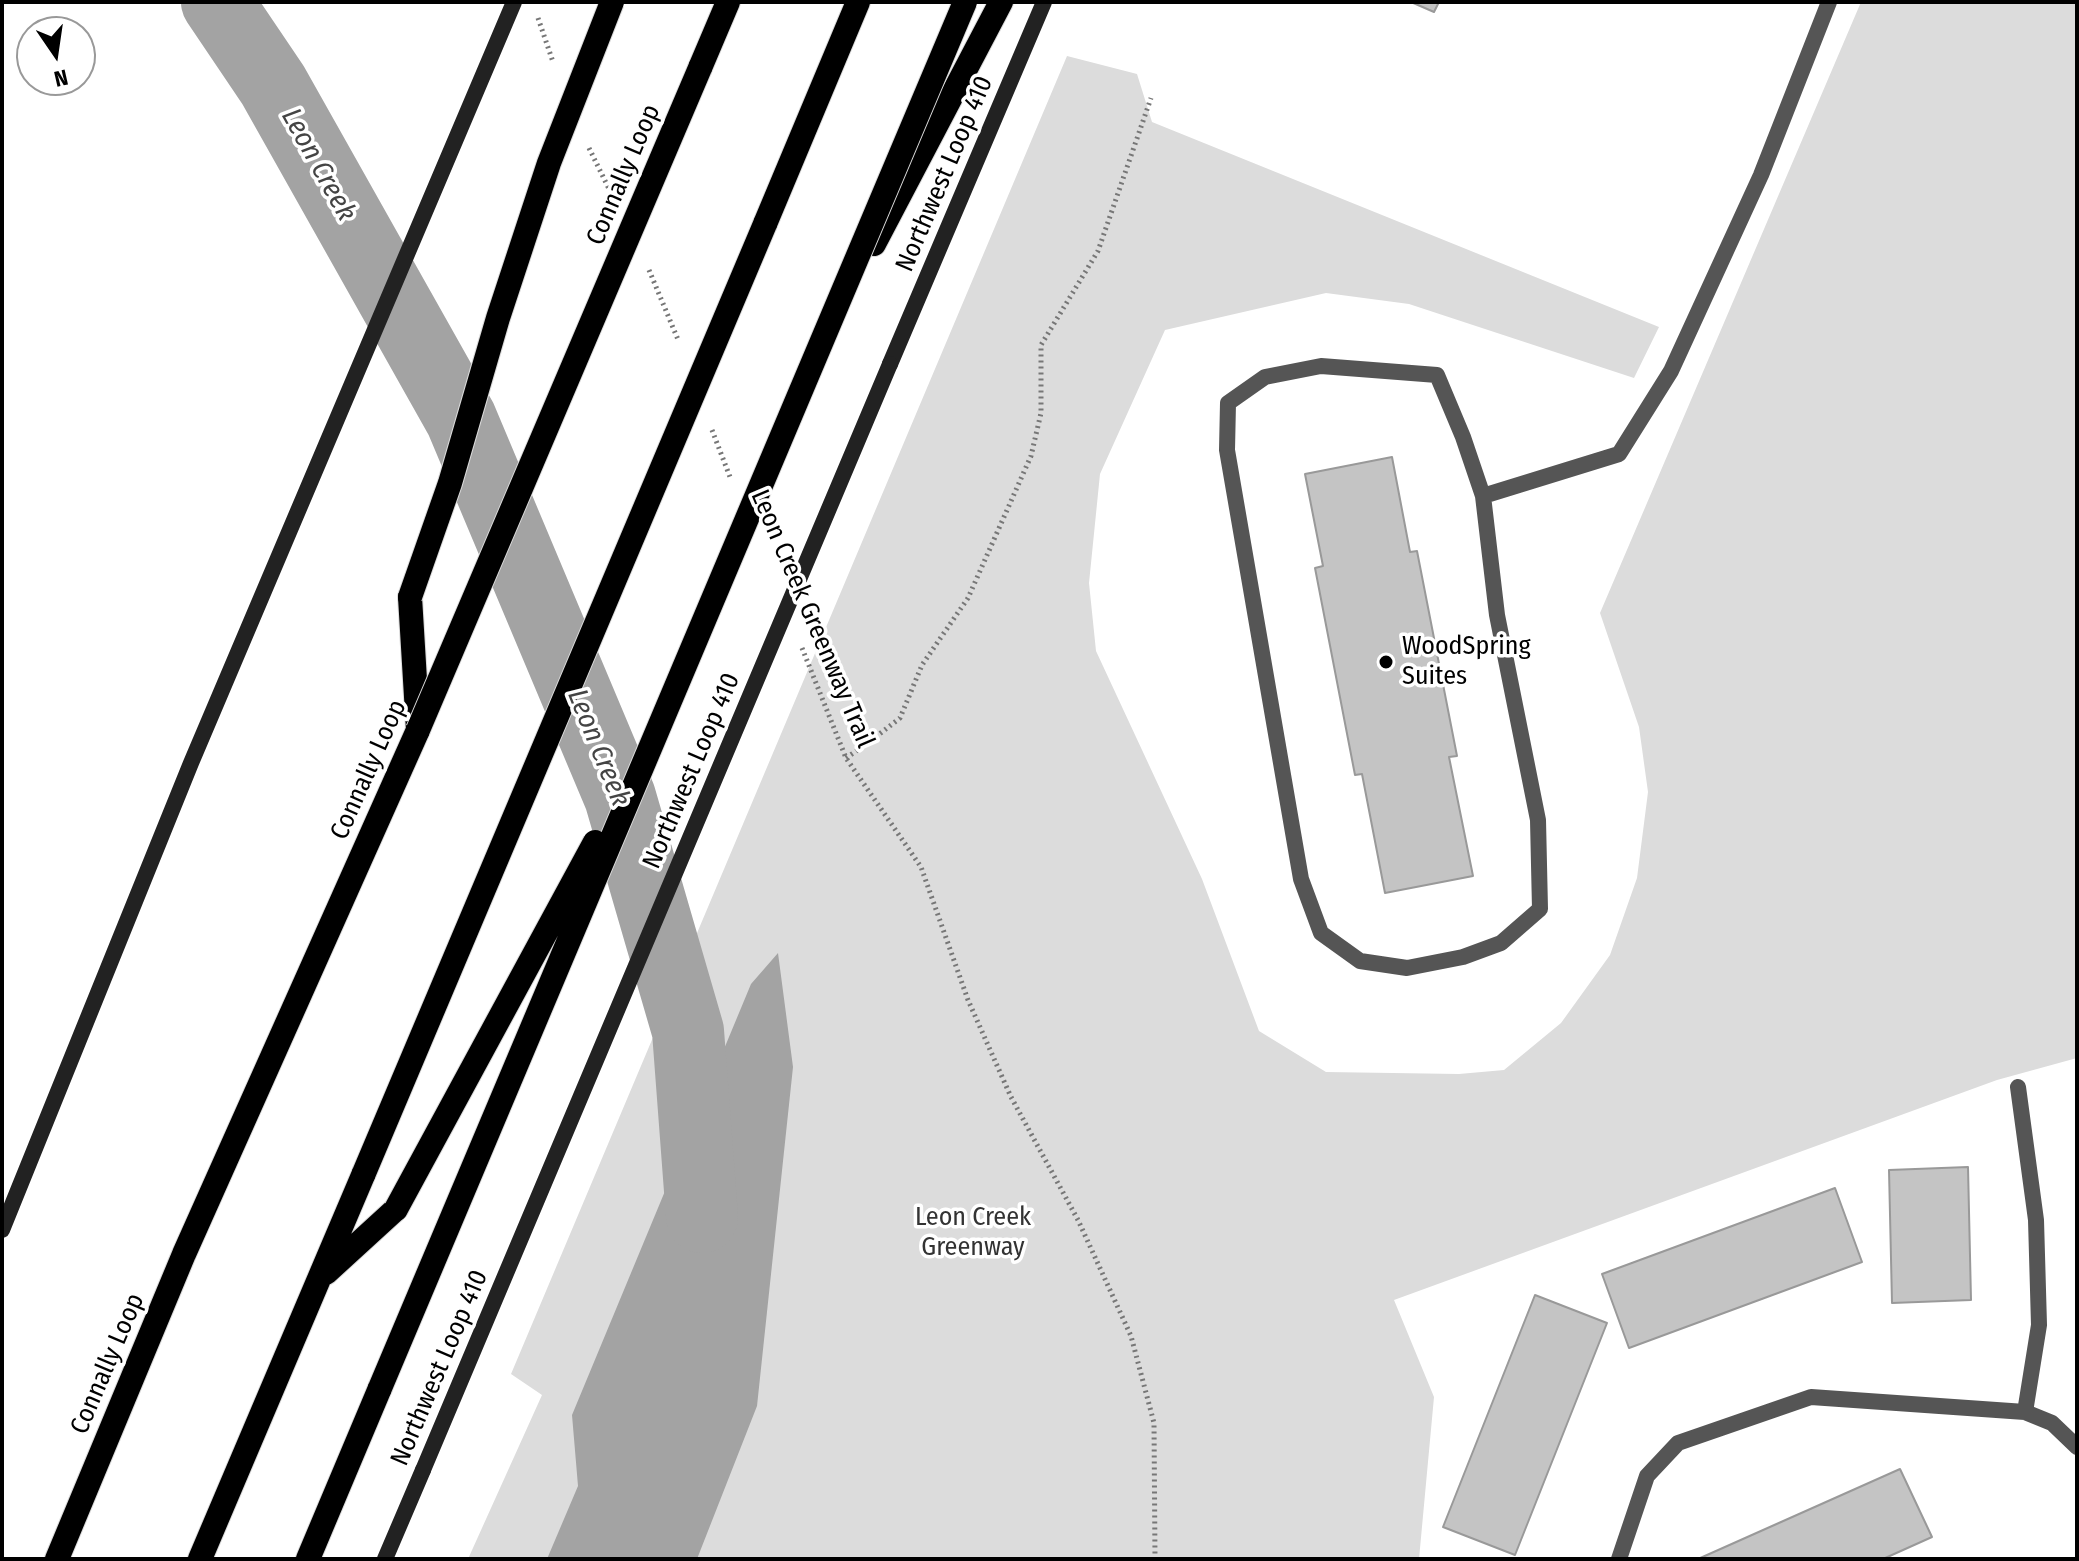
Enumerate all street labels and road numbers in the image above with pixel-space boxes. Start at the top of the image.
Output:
street label: Northwest Loop 410 [890,72,1000,276]
street label: Connally Loop [580,100,668,250]
street label: Leon Creek Greenway Trail [743,485,881,753]
street label: Northwest Loop 410 [637,669,747,873]
street label: Connally Loop [324,695,414,845]
street label: Northwest Loop 410 [385,1266,495,1470]
street label: Connally Loop [64,1289,152,1439]

